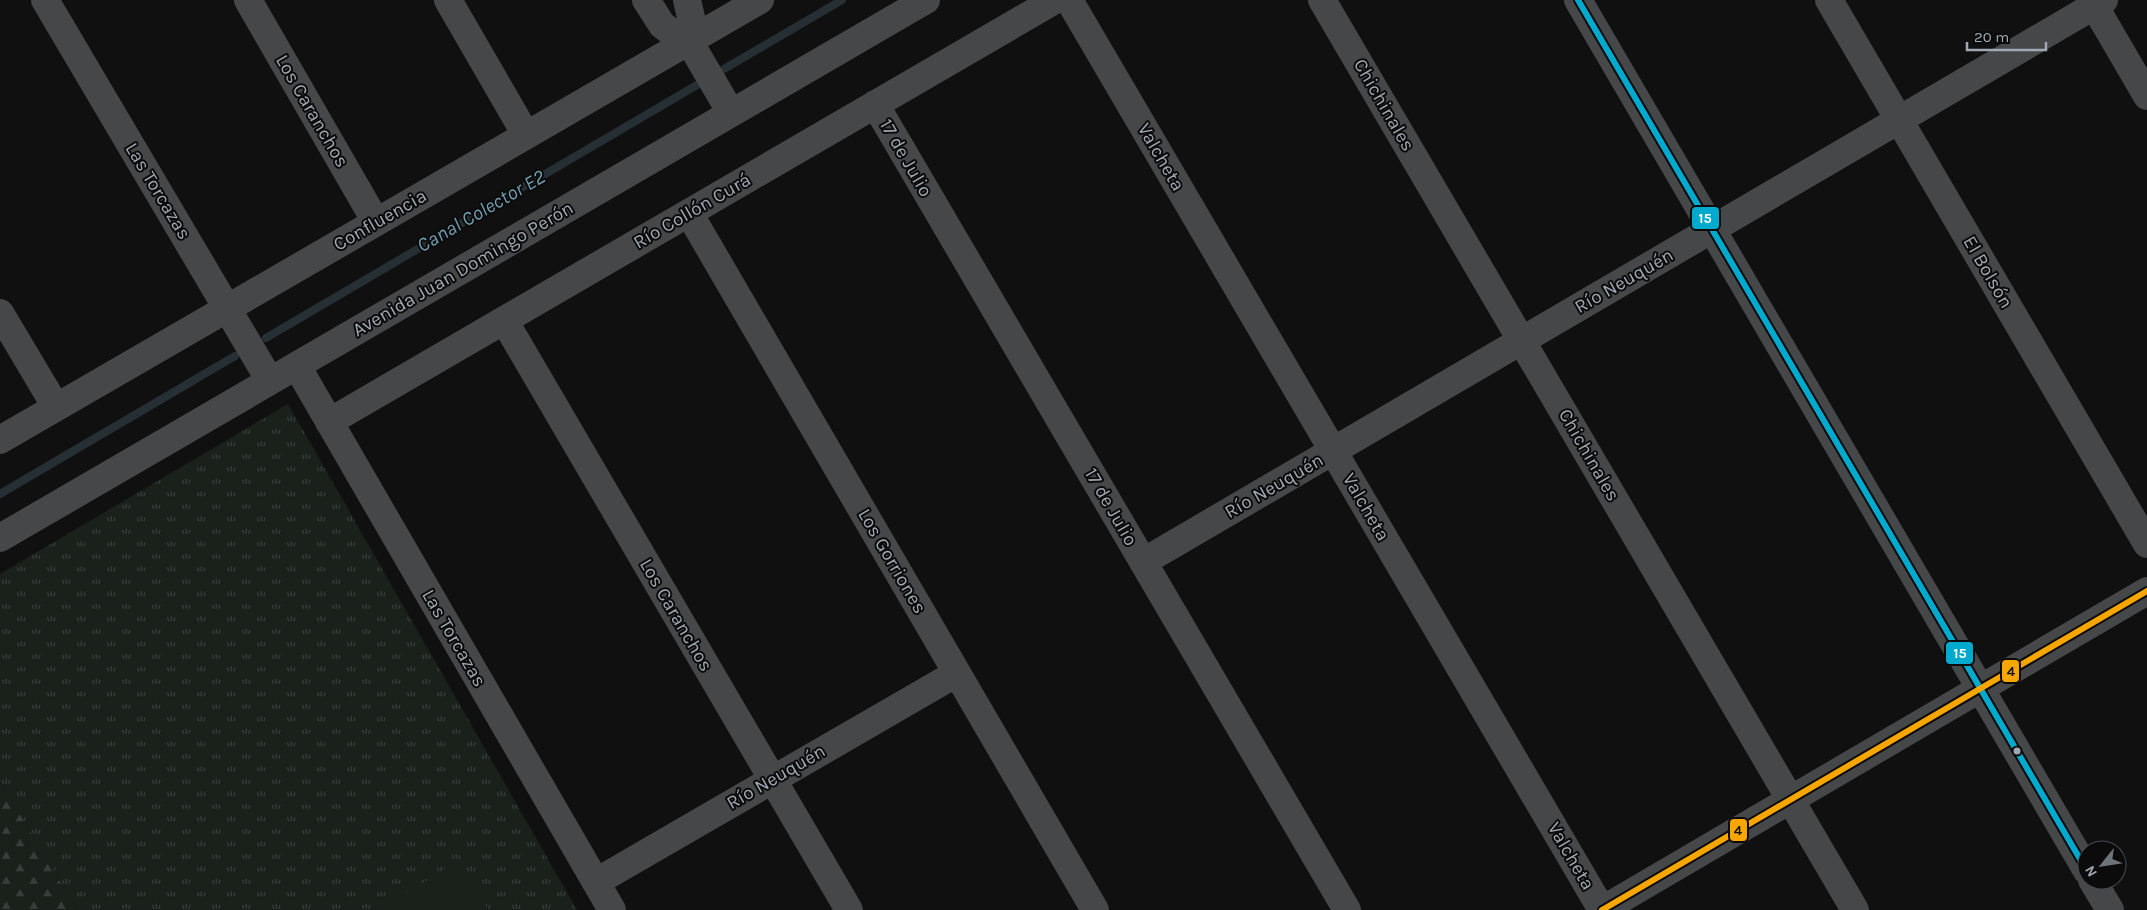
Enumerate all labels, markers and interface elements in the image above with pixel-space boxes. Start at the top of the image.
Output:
scale bar [1967,20,2046,52]
text: 20 m [1974,28,2009,46]
street label: Los Caranchos [271,51,353,171]
street label: Chichinales [1349,55,1419,155]
street label: 17 de Julio [875,115,937,201]
street label: Valcheta [1133,119,1189,195]
street label: Las Torcazas [121,139,195,243]
water label: Canal Colector E2 [413,165,550,257]
street label: Río Collón Curá [629,169,755,253]
street label: Confluencia [329,184,431,256]
street label: Avenida Juan Domingo Perón [349,197,577,341]
line badge: 15 [1691,206,1720,230]
text: 15 [1698,210,1712,227]
street label: El Bolsón [1959,232,2017,312]
street label: Río Neuquén [1571,244,1677,318]
street label: Chichinales [1554,405,1624,505]
street label: Río Neuquén [1221,449,1327,523]
street label: 17 de Julio [1080,464,1142,550]
street label: Valcheta [1338,469,1394,545]
street label: Los Gorriones [853,505,931,617]
street label: Los Caranchos [635,555,717,675]
street label: Las Torcazas [417,585,491,691]
line badge: 15 [1945,641,1974,665]
text: 15 [1953,645,1967,662]
line badge: 4 [2001,659,2020,683]
text: 4 [2007,663,2016,680]
street label: Río Neuquén [723,740,829,814]
unlabelled marker [2012,746,2022,756]
street label: Valcheta [1543,818,1599,894]
line badge: 4 [1729,818,1748,842]
text: 4 [1734,822,1743,839]
north arrow [2077,840,2127,890]
text: N [2081,863,2101,880]

